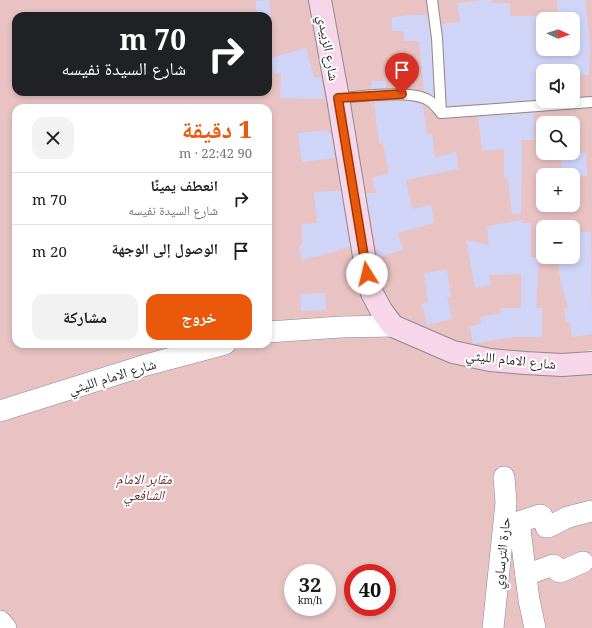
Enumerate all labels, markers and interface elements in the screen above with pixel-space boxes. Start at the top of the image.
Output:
north arrow [536,12,580,56]
map controls [536,12,580,264]
street label: شارع الزبيدي [311,14,344,83]
text: 70 m [119,20,186,58]
icon: right [200,28,252,80]
pin [385,53,419,94]
text: شارع السيدة نفيسه [62,56,186,80]
icon: arrive [391,59,413,81]
button: sound [536,64,580,108]
text: 1 دقيقة [182,112,252,145]
button: search [536,116,580,160]
button: close [32,117,74,159]
text: 90 m · 22:42 [179,144,252,162]
button: + [536,168,580,212]
text: انعطف يمينًا [150,175,218,195]
icon: right [230,188,252,210]
text: 70 m [32,189,67,209]
text: شارع السيدة نفيسه [128,201,218,219]
button: − [536,220,580,264]
text: الوصول إلى الوجهة [112,238,218,258]
icon: arrive [230,240,252,262]
text: 20 m [32,241,67,261]
position arrow [346,253,388,295]
button: مشاركة [32,294,138,340]
button: خروج [146,294,252,340]
street label: شارع الامام الليثي [465,345,557,376]
street label: شارع الامام الليثي [66,354,159,401]
park label: مقابر الامام الشافعي [116,469,173,506]
street label: حارة الترساوي [488,516,517,590]
speed limit sign: 40 [344,564,396,616]
text: 32 [299,571,321,598]
text: km/h [298,593,322,607]

